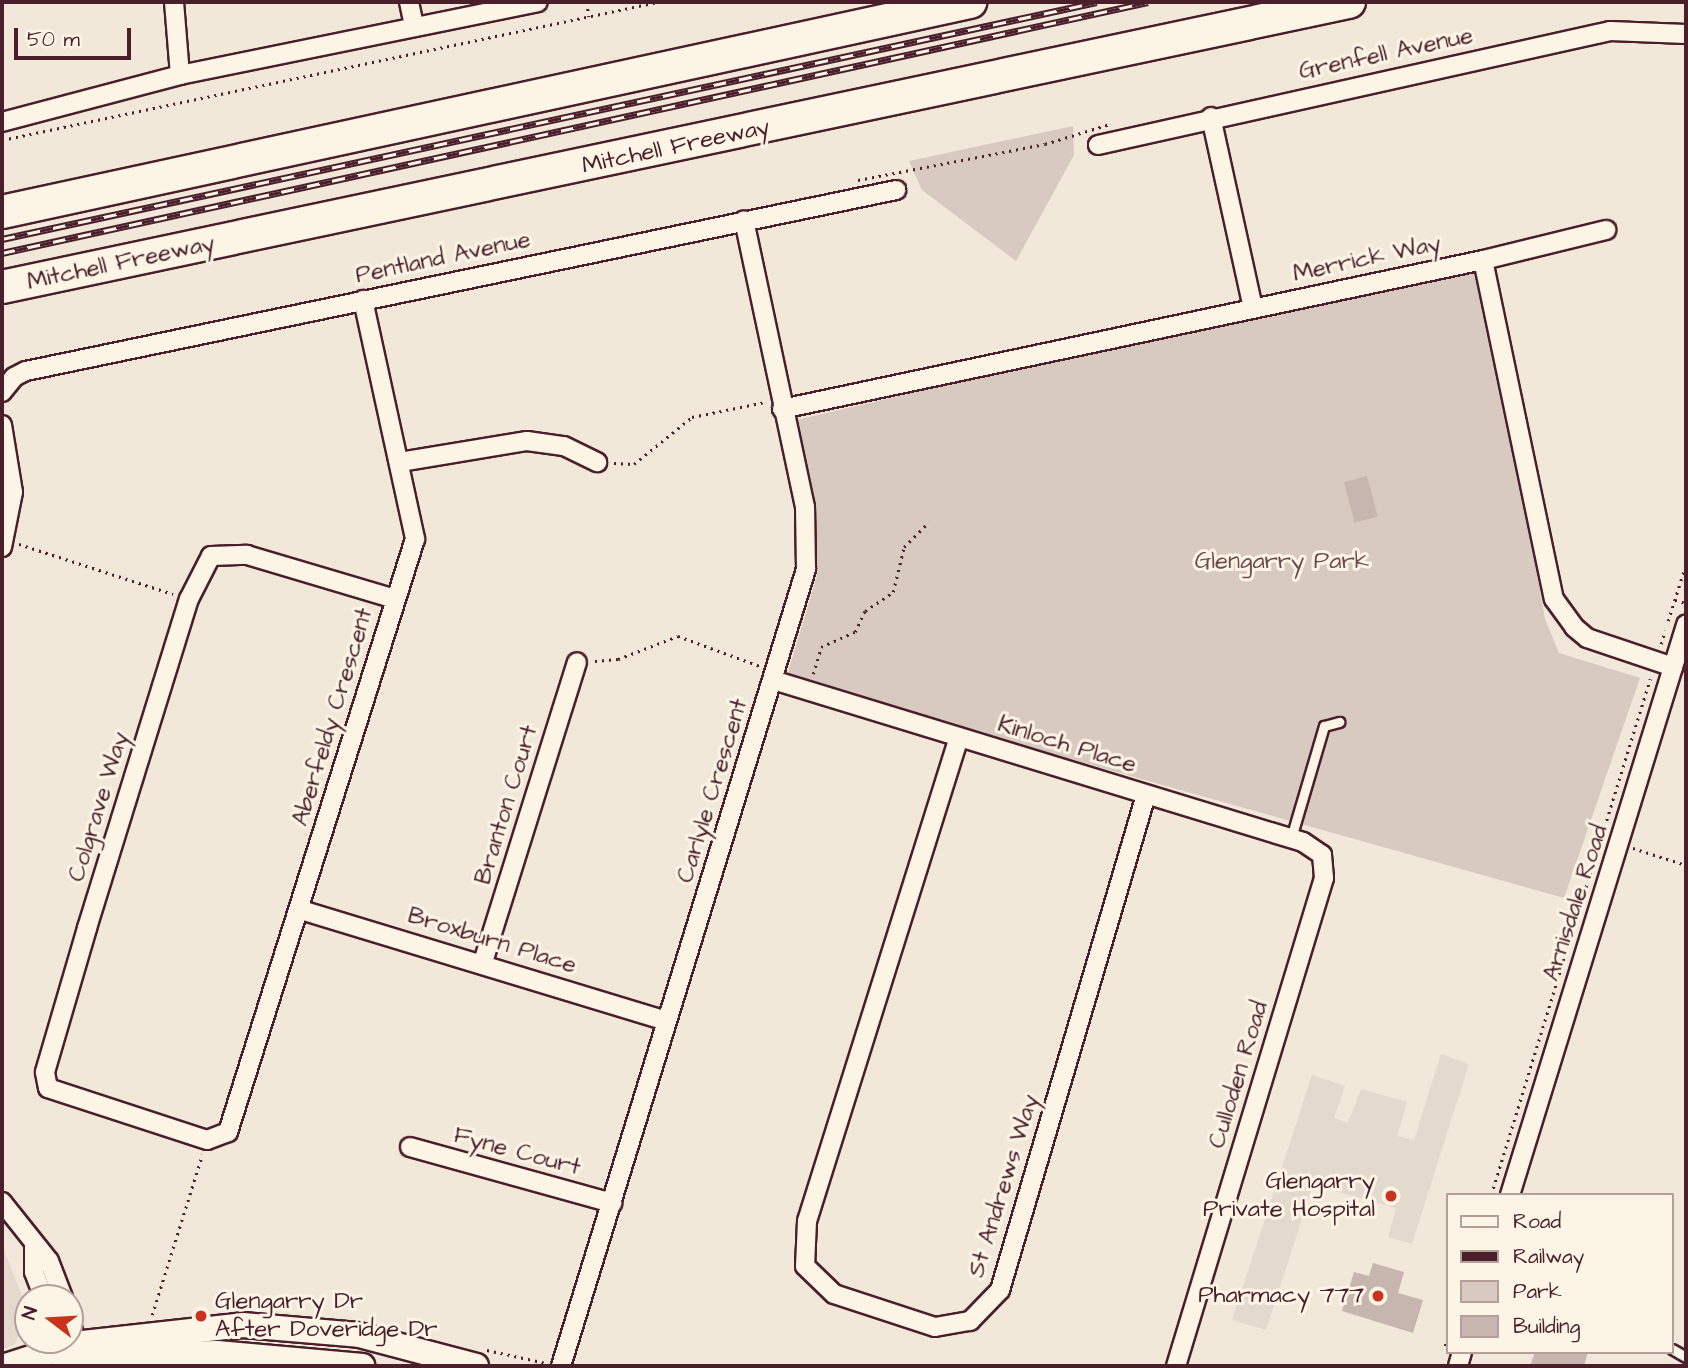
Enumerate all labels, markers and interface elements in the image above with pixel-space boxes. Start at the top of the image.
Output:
scale bar [18,14,135,58]
street label: Grenfell Avenue [1296,21,1476,87]
text: 50 m [27,25,80,54]
street label: Mitchell Freeway [580,113,772,181]
street label: Pentland Avenue [353,225,533,291]
street label: Mitchell Freeway [25,229,217,297]
street label: Merrick Way [1290,229,1444,289]
park label: Glengarry Park [1195,548,1369,576]
street label: Aberfeldy Crescent [286,605,380,829]
street label: Carlyle Crescent [671,696,755,886]
street label: Kinloch Place [994,710,1140,780]
street label: Branton Court [469,722,545,888]
street label: Colgrave Way [63,729,135,885]
street label: Arnisdale Road [1537,821,1615,985]
street label: Broxburn Place [404,902,580,980]
street label: Culloden Road [1203,998,1275,1152]
street label: St Andrews Way [963,1091,1045,1281]
street label: Fyne Court [450,1121,584,1183]
place label: Glengarry Private Hospital [1203,1168,1375,1224]
marker: Glengarry Private Hospital [1381,1186,1401,1206]
legend [1446,1193,1674,1354]
text: Road [1513,1207,1561,1236]
text: Railway [1513,1242,1584,1271]
text: Park [1513,1277,1562,1306]
place label: Pharmacy 777 [1198,1282,1364,1310]
north arrow [14,1284,84,1354]
place label: Glengarry Dr After Doveridge Dr [215,1288,438,1344]
marker: Pharmacy 777 [1370,1288,1386,1304]
text: N [16,1304,45,1323]
marker: Glengarry Dr After Doveridge Dr [193,1308,209,1324]
text: Building [1513,1312,1580,1341]

